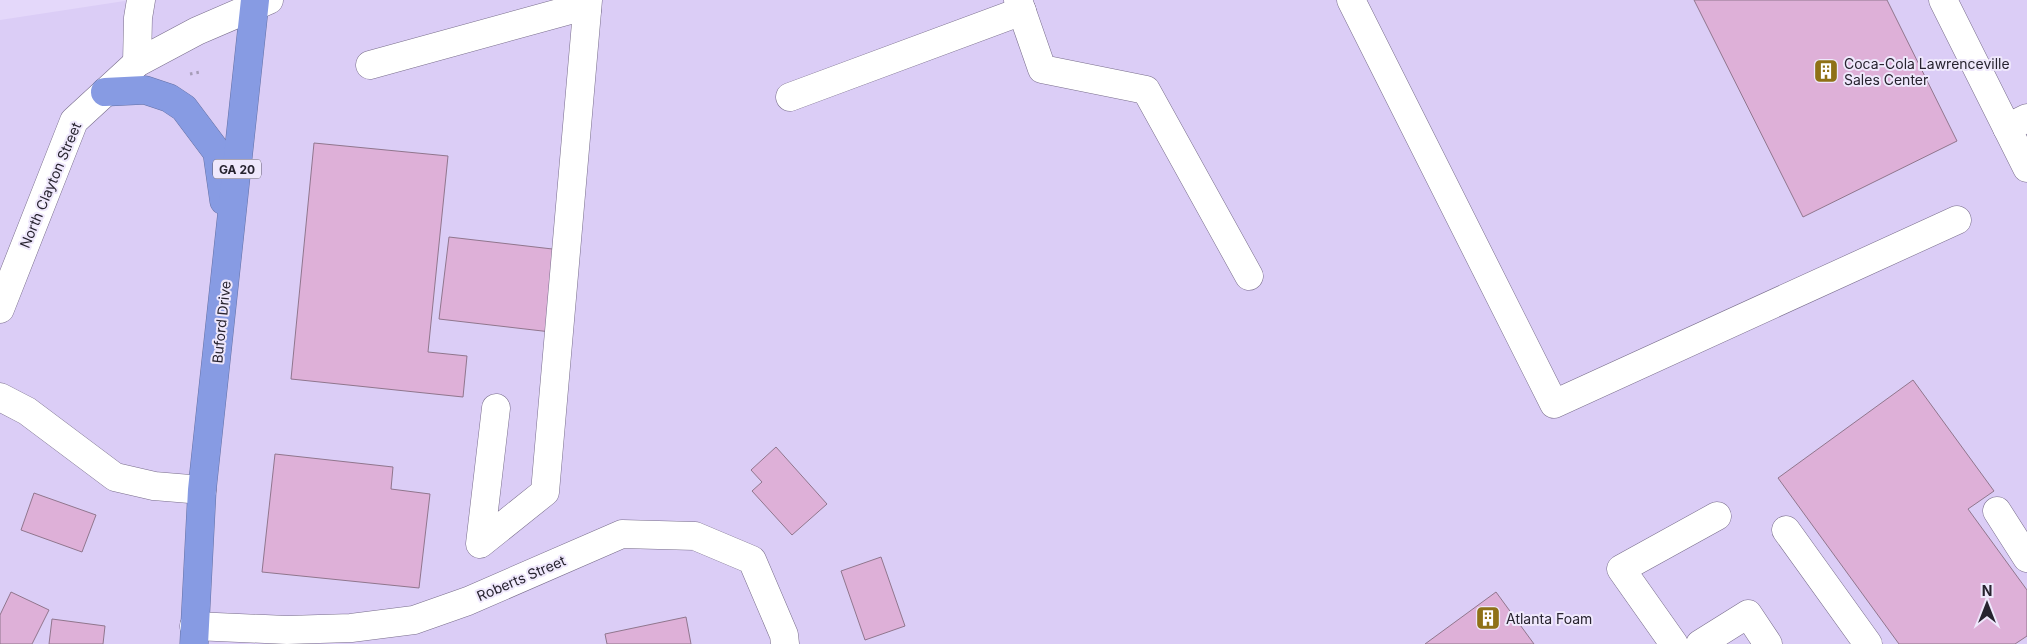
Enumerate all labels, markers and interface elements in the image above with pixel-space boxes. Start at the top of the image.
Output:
place label: Coca-Cola Lawrenceville Sales Center [1844,55,2010,88]
building icon: Coca-Cola Lawrenceville Sales Center [1813,58,1839,84]
street label: North Clayton Street [16,119,84,251]
road number: GA 20 [213,160,261,178]
street label: Buford Drive [208,280,234,364]
street label: Roberts Street [474,552,568,604]
north arrow [1962,579,2012,629]
text: N [1982,582,1992,599]
building icon: Atlanta Foam [1475,605,1501,631]
place label: Atlanta Foam [1506,610,1592,627]

